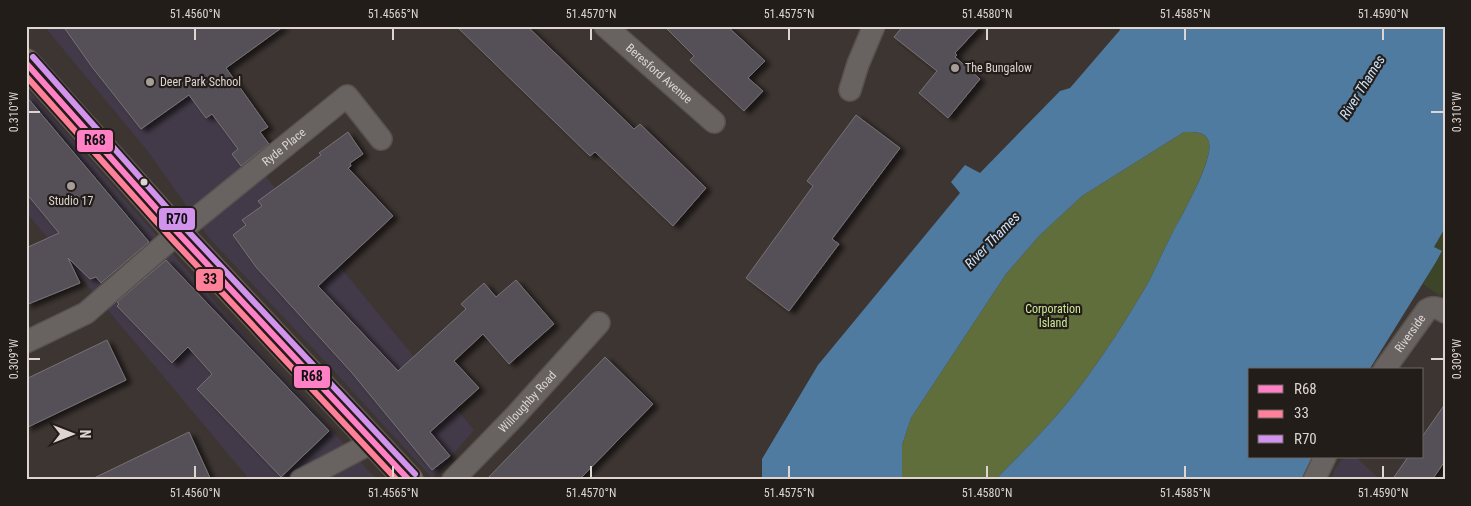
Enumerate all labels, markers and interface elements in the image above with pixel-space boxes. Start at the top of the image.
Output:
text: 51.4560°N [170,7,220,21]
text: 51.4565°N [368,7,418,21]
text: 51.4570°N [566,7,616,21]
text: 51.4575°N [764,7,814,21]
text: 51.4580°N [962,7,1012,21]
text: 51.4585°N [1160,7,1210,21]
text: 51.4590°N [1358,7,1408,21]
street label: Beresford Avenue [623,41,695,107]
water label: River Thames [1336,52,1388,122]
place label: The Bungalow [965,61,1032,75]
marker: The Bungalow [949,62,961,74]
place label: Deer Park School [160,75,241,89]
marker: Deer Park School [144,76,156,88]
text: 0.310°W [7,92,21,132]
text: 0.310°W [1450,92,1464,132]
street label: Ryde Place [259,125,309,169]
line badge: R68 [76,129,114,153]
text: R68 [84,132,106,148]
unlabelled marker [139,177,149,187]
marker: Studio 17 [65,180,77,192]
place label: Studio 17 [49,194,94,208]
line badge: R70 [158,207,196,231]
water label: River Thames [961,208,1023,272]
text: R70 [166,211,188,227]
line badge: 33 [195,268,224,292]
text: 33 [203,271,217,287]
park label: Corporation Island [1025,302,1081,330]
street label: Riverside [1392,311,1429,355]
text: 0.309°W [7,339,21,379]
text: 0.309°W [1450,339,1464,379]
line badge: R68 [293,365,331,389]
text: R68 [301,368,323,384]
street label: Willoughby Road [496,368,559,436]
legend [1248,368,1424,458]
text: R68 [1294,380,1317,398]
text: 33 [1294,404,1309,422]
north arrow [48,408,98,458]
text: N [77,430,93,438]
text: R70 [1294,430,1317,448]
text: 51.4560°N [170,486,220,500]
text: 51.4565°N [368,486,418,500]
text: 51.4570°N [566,486,616,500]
text: 51.4575°N [764,486,814,500]
text: 51.4580°N [962,486,1012,500]
text: 51.4585°N [1160,486,1210,500]
text: 51.4590°N [1358,486,1408,500]

